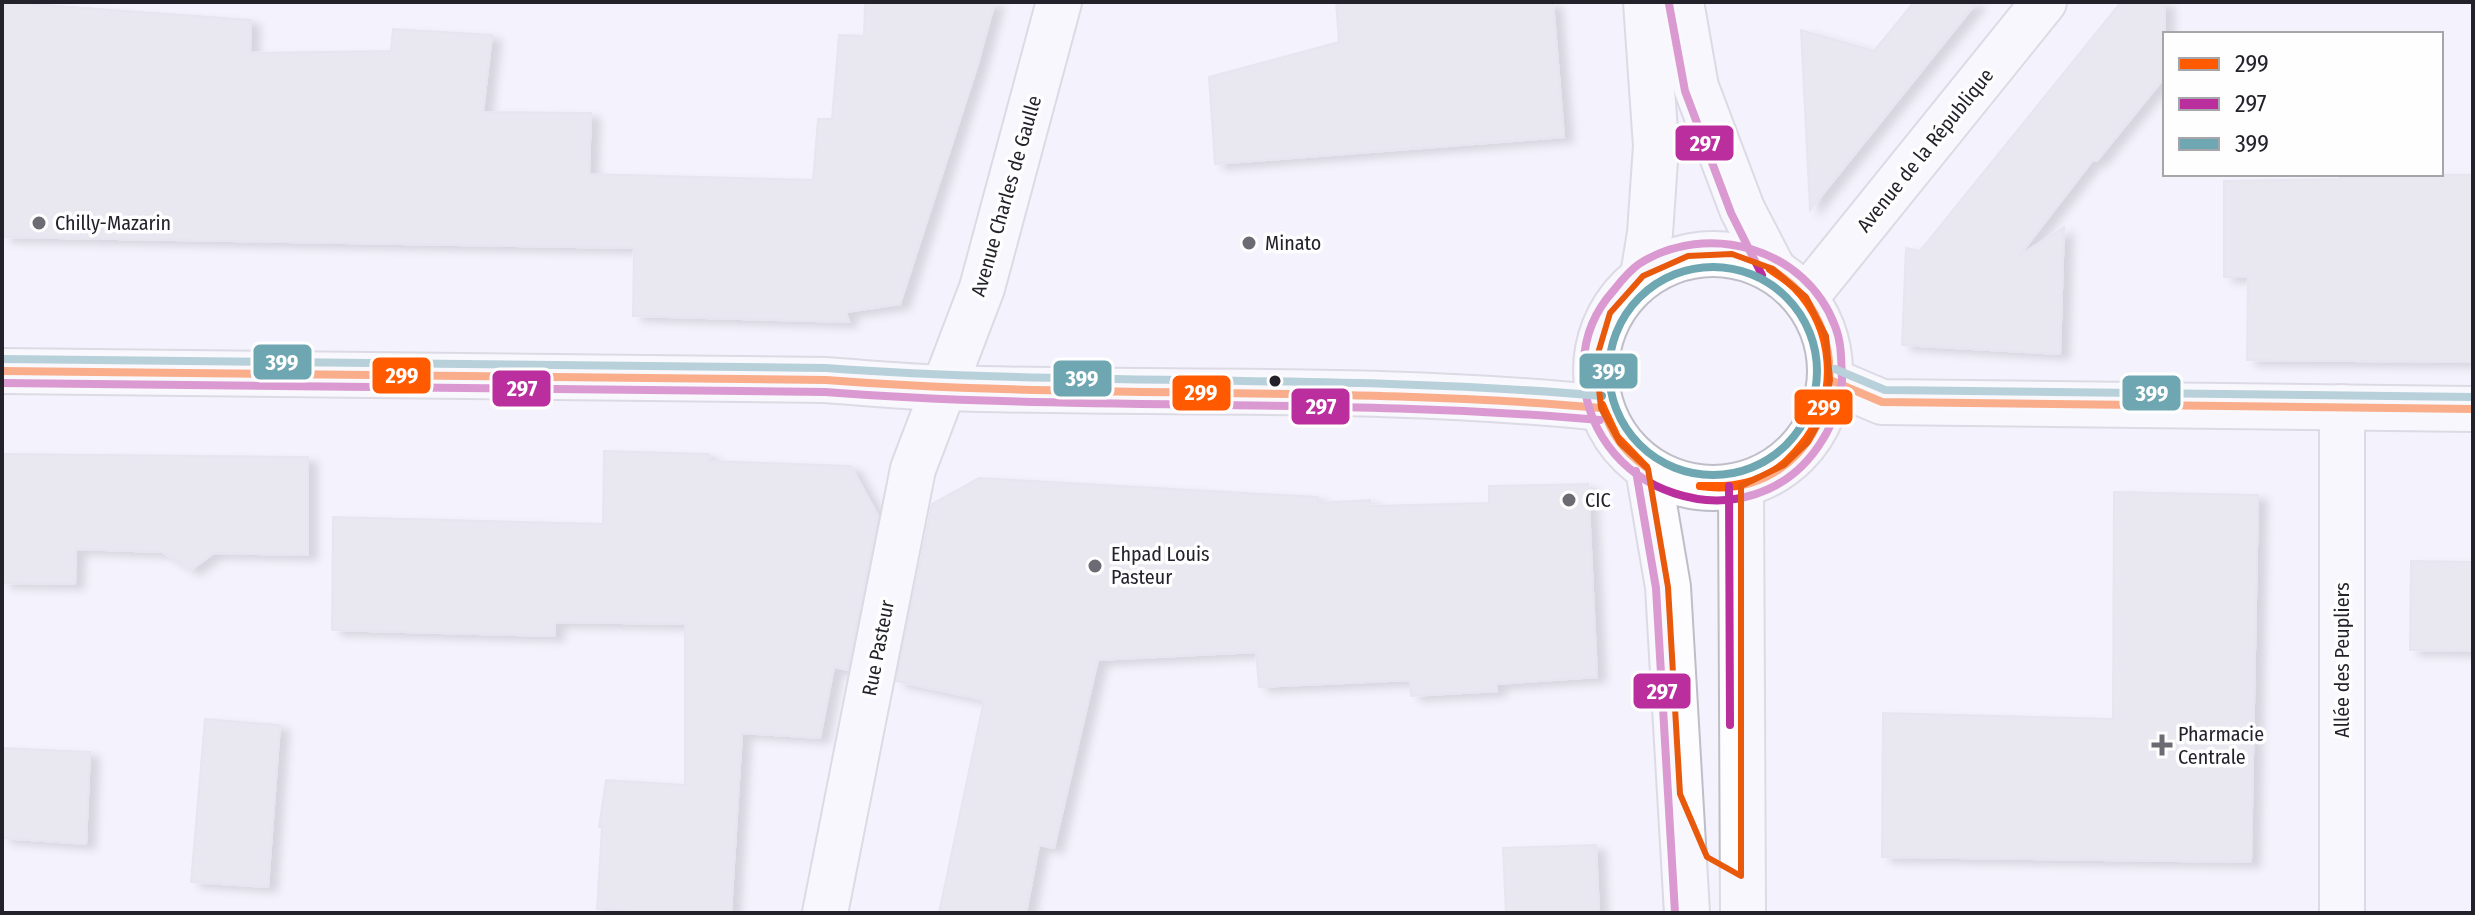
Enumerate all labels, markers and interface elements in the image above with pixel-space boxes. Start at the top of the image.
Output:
legend [2163,32,2443,176]
text: 299 [2235,50,2269,78]
street label: Avenue de la République [1852,63,1998,237]
text: 297 [2235,90,2267,118]
street label: Avenue Charles de Gaulle [966,93,1046,299]
line badge: 297 [1674,124,1735,162]
text: 297 [1689,130,1721,157]
text: 399 [2235,130,2269,158]
place label: Chilly-Mazarin [55,211,171,235]
marker: Chilly-Mazarin [30,214,48,232]
place label: Minato [1265,231,1321,255]
marker: Minato [1240,234,1258,252]
line badge: 399 [252,343,313,381]
text: 399 [265,349,298,376]
line badge: 399 [1578,352,1639,390]
line badge: 299 [371,356,432,395]
text: 399 [1592,358,1625,385]
line badge: 399 [1052,359,1113,398]
text: 299 [385,362,418,389]
text: 399 [1065,365,1098,392]
line badge: 297 [491,369,552,408]
unlabelled marker [1267,373,1283,389]
line badge: 299 [1171,374,1232,412]
line badge: 399 [2121,374,2182,412]
text: 297 [506,375,538,402]
text: 299 [1184,379,1217,406]
text: 399 [2135,380,2168,407]
line badge: 297 [1290,387,1351,426]
line badge: 299 [1793,388,1854,426]
text: 297 [1305,393,1337,420]
text: 299 [1807,394,1840,421]
place label: CIC [1585,488,1611,512]
marker: CIC [1560,491,1578,509]
place label: Ehpad Louis Pasteur [1111,542,1210,589]
marker: Ehpad Louis Pasteur [1086,557,1104,575]
street label: Allée des Peupliers [2330,582,2354,738]
street label: Rue Pasteur [857,598,899,698]
line badge: 297 [1632,672,1692,710]
text: 297 [1646,678,1678,705]
place label: Pharmacie Centrale [2178,722,2264,769]
marker: Pharmacie Centrale [2153,736,2171,754]

